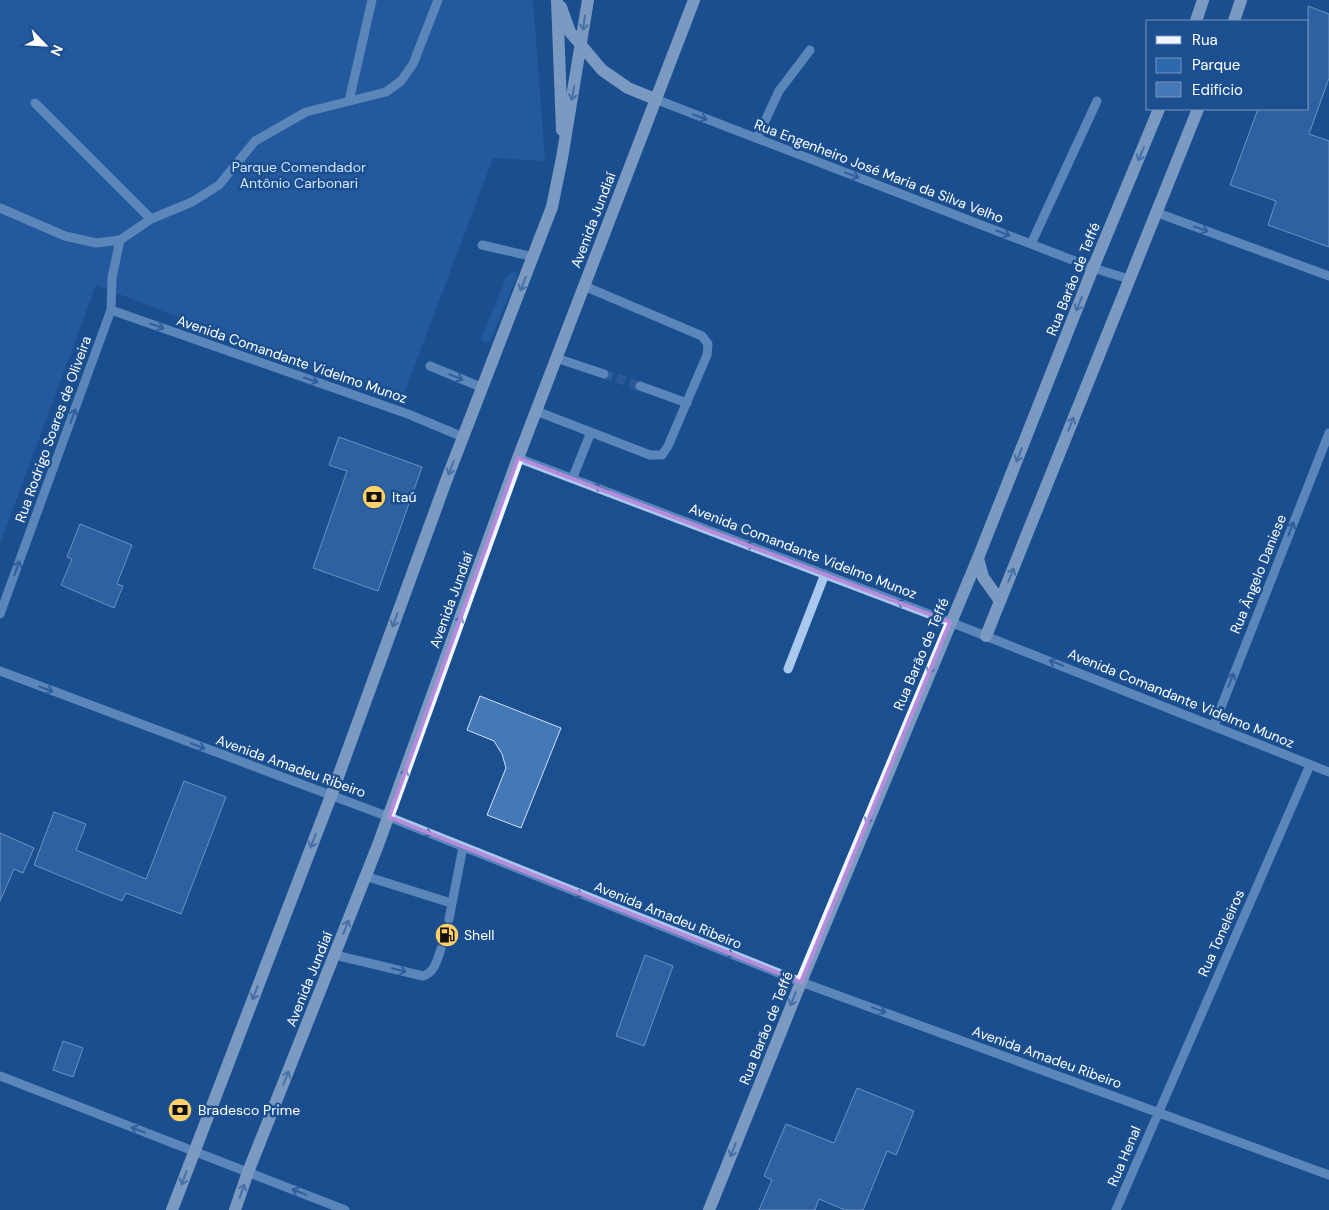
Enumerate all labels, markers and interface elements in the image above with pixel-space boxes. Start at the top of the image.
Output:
one-way arrow [579,14,589,30]
north arrow [20,20,70,70]
legend [1146,20,1309,110]
text: Rua [1192,30,1218,50]
text: N [46,42,67,59]
text: Parque [1192,55,1240,75]
text: Edifício [1192,80,1243,100]
one-way arrow [568,85,578,101]
one-way arrow [692,113,707,122]
street label: Rua Engenheiro José Maria da Silva Velho [752,115,1006,227]
one-way arrow [1135,146,1145,161]
park label: Parque Comendador Antônio Carbonari [232,158,366,192]
street label: Avenida Jundiaí [566,169,620,270]
one-way arrow [844,171,859,180]
street label: Rua Barão de Teffé [1042,220,1104,338]
one-way arrow [1193,225,1208,234]
one-way arrow [996,230,1011,239]
one-way arrow [518,276,528,291]
one-way arrow [1074,296,1083,311]
street label: Avenida Comandante Videlmo Munoz [174,311,410,407]
one-way arrow [149,322,165,331]
street label: Rua Rodrigo Soares de Oliveira [11,333,95,525]
one-way arrow [448,373,463,382]
one-way arrow [302,376,318,385]
one-way arrow [69,408,78,424]
one-way arrow [1067,417,1077,432]
one-way arrow [1013,447,1023,462]
one-way arrow [446,459,455,475]
one-way arrow [594,483,609,492]
bank icon: Itaú [361,484,387,510]
place label: Itaú [392,488,416,506]
street label: Avenida Comandante Videlmo Munoz [687,499,919,603]
street label: Rua Ângelo Daniese [1226,512,1290,636]
one-way arrow [1287,522,1296,537]
one-way arrow [746,541,761,550]
street label: Avenida Jundiaí [425,549,477,651]
one-way arrow [13,561,22,576]
one-way arrow [1007,568,1016,583]
street label: Rua Barão de Teffé [889,595,953,713]
one-way arrow [897,599,912,608]
one-way arrow [390,612,399,627]
one-way arrow [455,615,464,631]
street label: Avenida Comandante Videlmo Munoz [1065,644,1297,752]
one-way arrow [1049,658,1064,668]
one-way arrow [926,659,936,674]
one-way arrow [1227,673,1237,688]
one-way arrow [38,685,53,694]
street label: Avenida Amadeu Ribeiro [214,731,368,801]
one-way arrow [189,742,205,751]
one-way arrow [400,768,409,784]
one-way arrow [864,809,873,824]
one-way arrow [417,828,432,837]
one-way arrow [308,833,317,849]
street label: Avenida Amadeu Ribeiro [591,877,745,953]
street label: Rua Toneleiros [1194,887,1248,979]
one-way arrow [568,888,583,898]
one-way arrow [341,920,351,935]
fuel station icon: Shell [434,922,460,948]
place label: Shell [464,926,494,944]
street label: Avenida Jundiaí [282,928,337,1029]
one-way arrow [719,949,734,958]
one-way arrow [391,966,407,975]
street label: Rua Barão de Teffé [735,969,797,1087]
one-way arrow [249,985,259,1000]
one-way arrow [788,992,797,1007]
one-way arrow [871,1006,886,1015]
street label: Avenida Amadeu Ribeiro [970,1022,1124,1092]
one-way arrow [282,1071,291,1086]
bank icon: Bradesco Prime [167,1097,193,1123]
place label: Bradesco Prime [198,1101,300,1119]
street label: Rua Henal [1103,1123,1145,1189]
one-way arrow [130,1124,145,1133]
one-way arrow [728,1142,737,1158]
one-way arrow [179,1169,188,1185]
one-way arrow [238,1184,247,1200]
one-way arrow [292,1187,307,1196]

